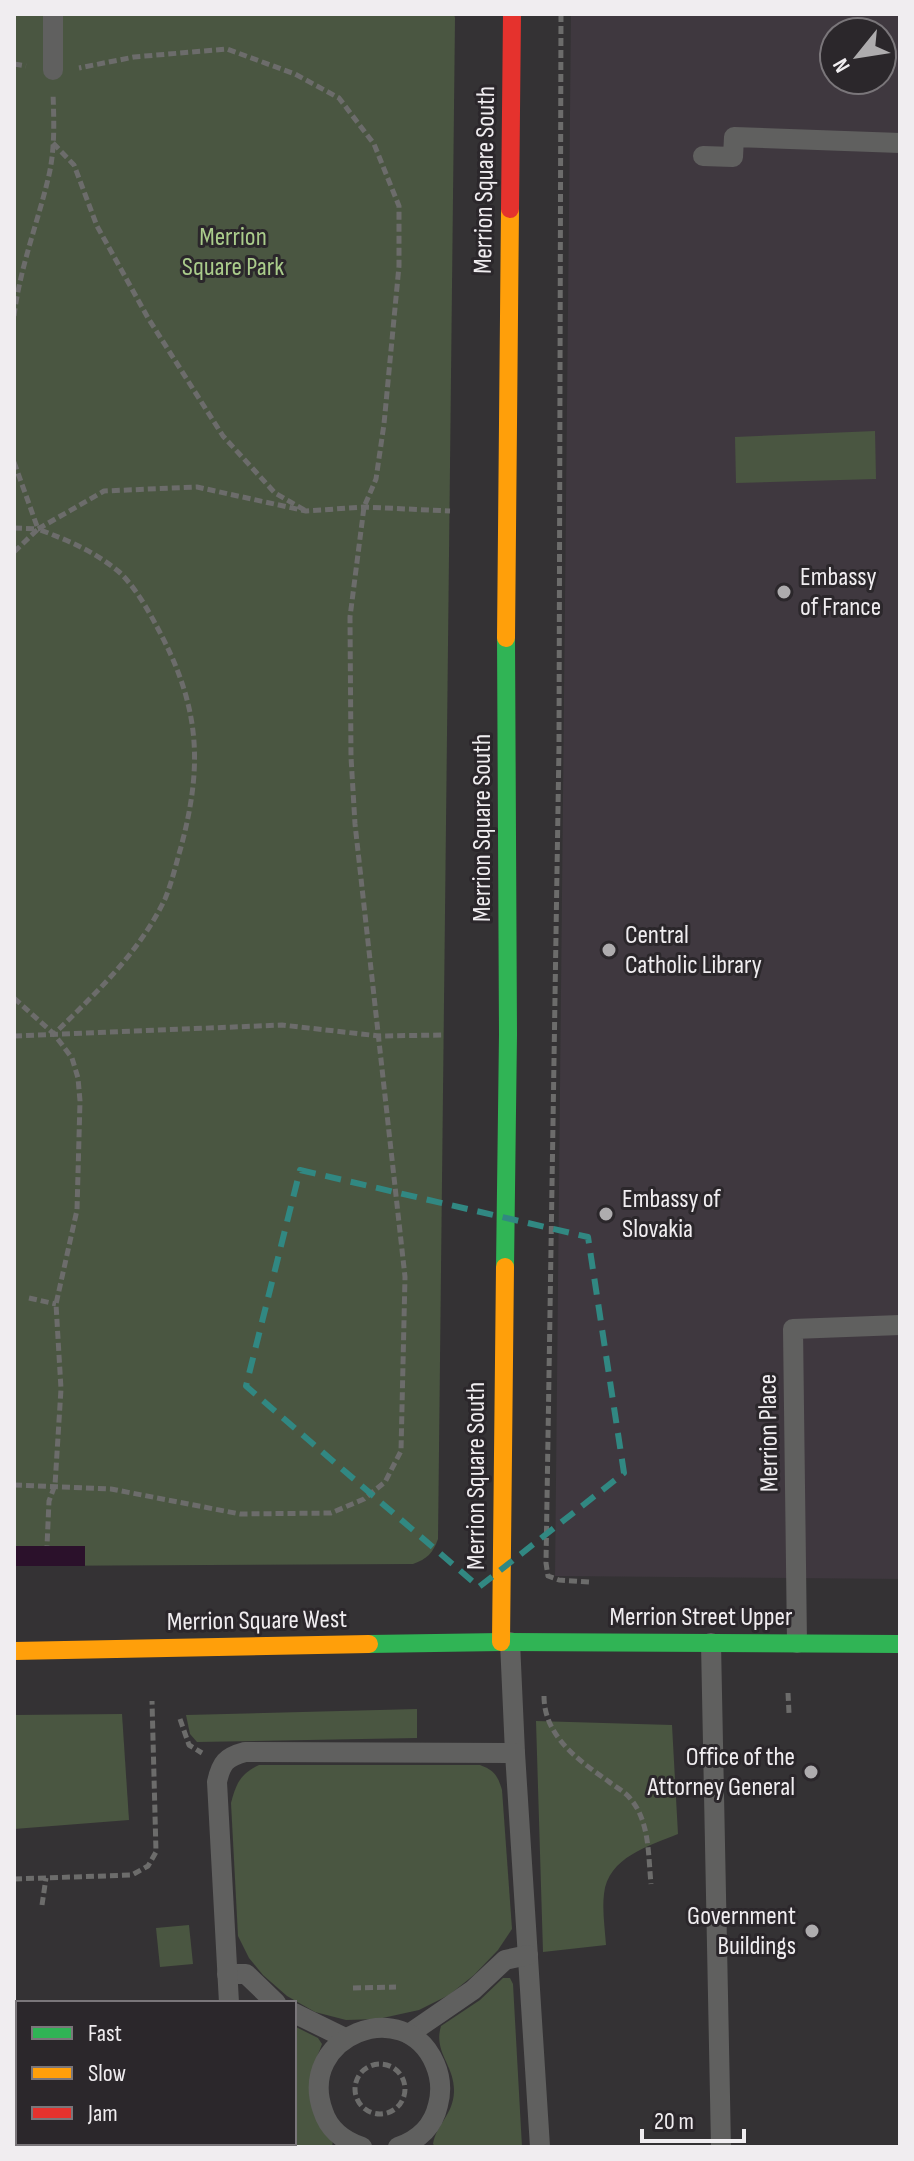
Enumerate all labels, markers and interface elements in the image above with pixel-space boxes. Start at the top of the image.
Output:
north arrow [818,16,898,96]
text: N [827,53,857,77]
street label: Merrion Square South [468,86,502,274]
park label: Merrion Square Park [182,222,284,283]
place label: Embassy of France [800,562,881,623]
marker: Embassy of France [775,583,793,601]
street label: Merrion Square South [467,734,498,922]
place label: Central Catholic Library [625,920,762,981]
marker: Central Catholic Library [600,941,618,959]
place label: Embassy of Slovakia [622,1184,721,1245]
marker: Embassy of Slovakia [597,1205,615,1223]
street label: Merrion Place [752,1374,786,1492]
street label: Merrion Square South [461,1382,492,1570]
street label: Merrion Street Upper [609,1602,793,1633]
street label: Merrion Square West [167,1604,348,1638]
place label: Office of the Attorney General [646,1742,795,1803]
marker: Office of the Attorney General [802,1763,820,1781]
place label: Government Buildings [687,1901,796,1962]
marker: Government Buildings [803,1922,821,1940]
legend [16,2001,296,2145]
text: Fast [88,2019,122,2048]
text: Slow [88,2059,126,2088]
scale bar [642,2093,744,2143]
text: Jam [87,2099,118,2128]
text: 20 m [654,2107,694,2136]

